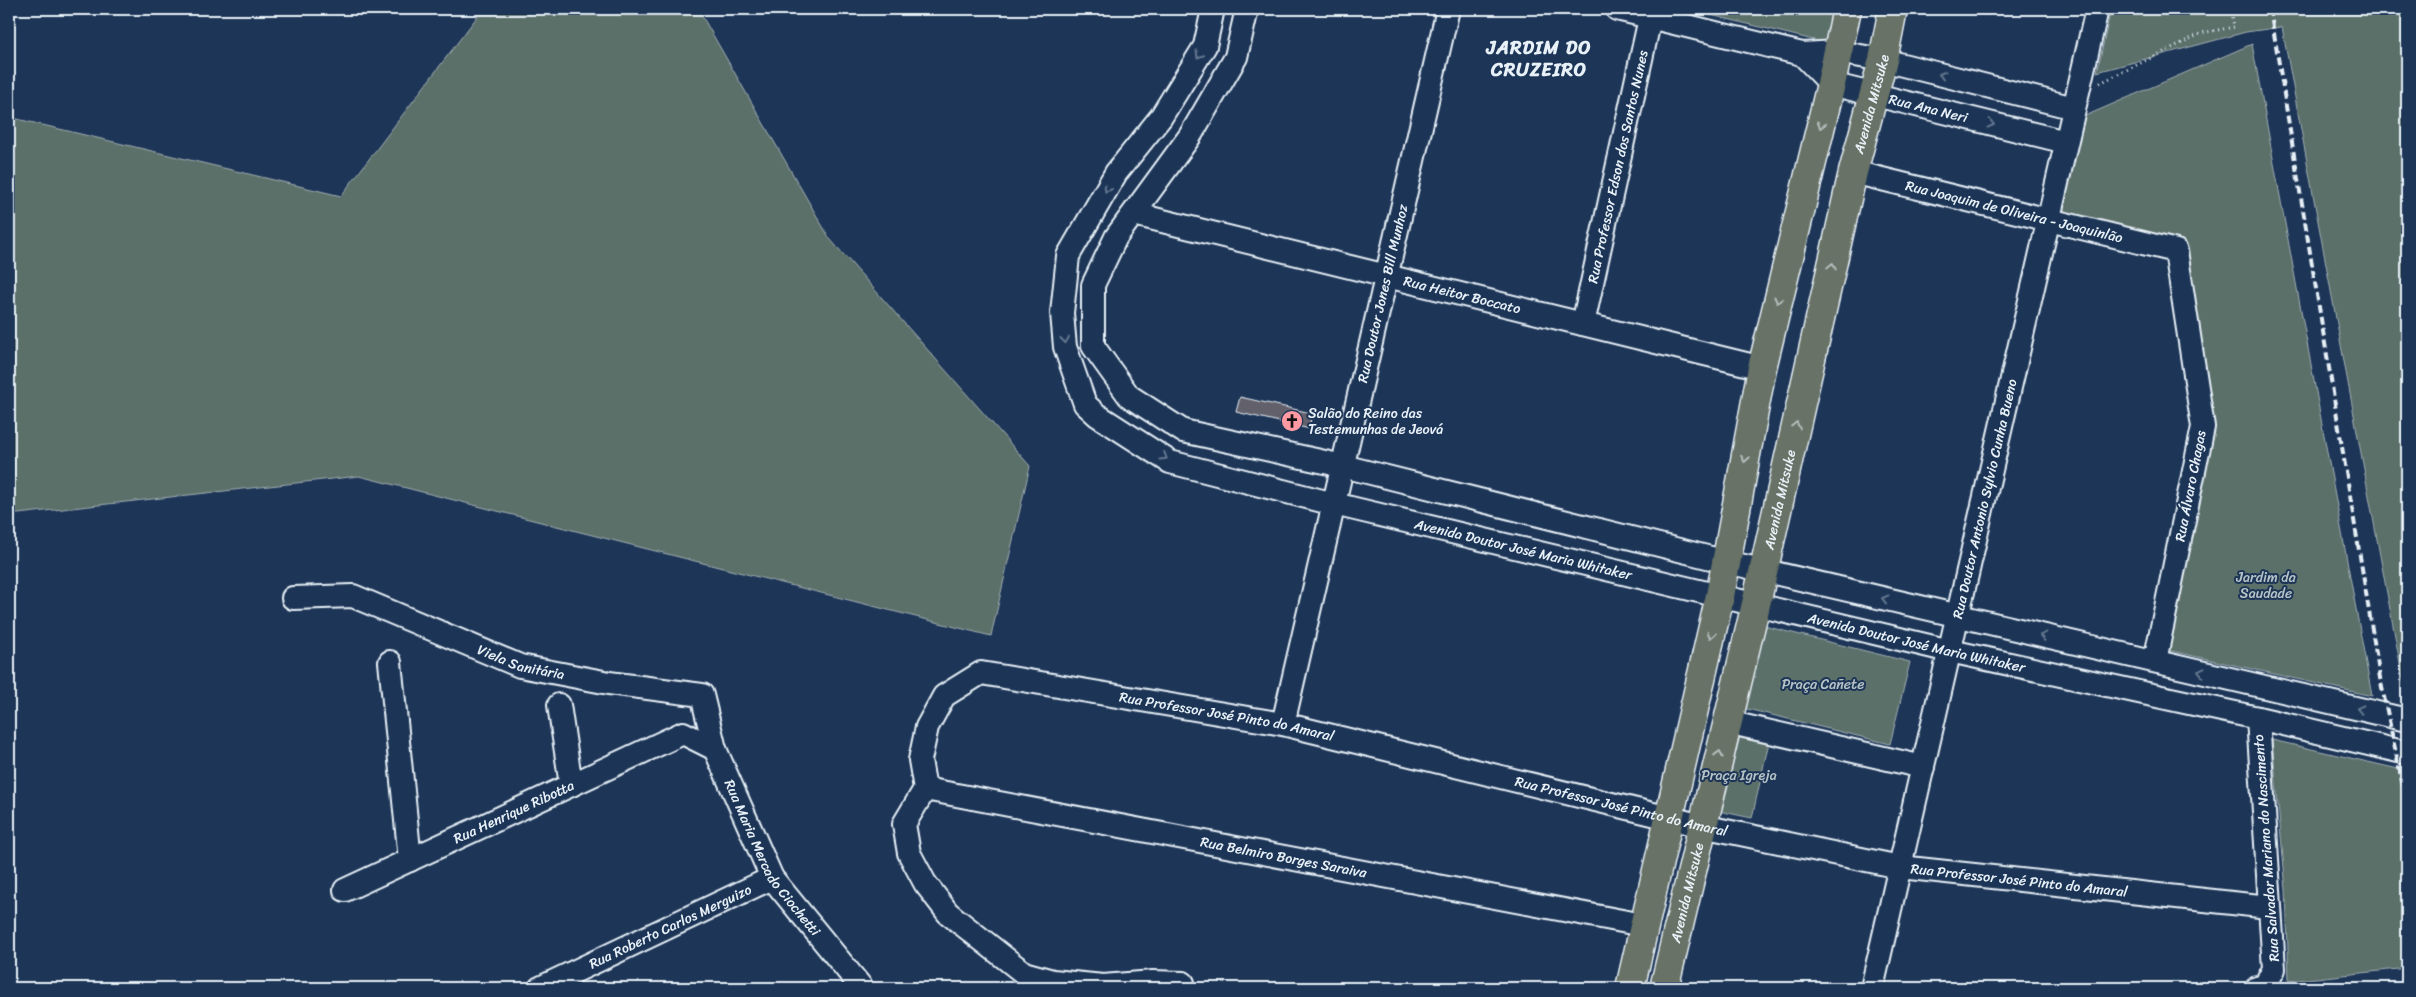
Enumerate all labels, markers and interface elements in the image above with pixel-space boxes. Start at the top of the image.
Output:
district label: JARDIM DO CRUZEIRO [1486,31,1591,86]
street label: Rua Professor Edson dos Santos Nunes [1580,48,1656,286]
one-way arrow [1196,50,1206,59]
street label: Avenida Mitsuke [1846,52,1897,158]
one-way arrow [1938,70,1947,81]
street label: Rua Ana Neri [1886,87,1971,131]
one-way arrow [1986,118,1994,128]
one-way arrow [1816,120,1827,129]
street label: Rua Joaquim de Oliveira - Joaquinlão [1903,173,2126,251]
one-way arrow [1104,183,1114,192]
street label: Rua Doutor Jones Bill Munhoz [1350,201,1416,385]
one-way arrow [1826,262,1836,271]
street label: Rua Heitor Boccato [1401,269,1523,321]
one-way arrow [1773,295,1784,304]
one-way arrow [1059,336,1070,344]
street label: Rua Doutor Antonio Sylvio Cunha Bueno [1945,376,2025,621]
place label: Salão do Reino das Testemunhas de Jeová [1308,401,1443,442]
church icon: Salão do Reino das Testemunhas de Jeová [1280,409,1304,433]
one-way arrow [1790,420,1801,429]
street label: Rua Álvaro Chagas [2167,428,2214,544]
street label: Avenida Mitsuke [1756,447,1803,553]
one-way arrow [1158,451,1167,461]
one-way arrow [1741,454,1751,463]
street label: Avenida Doutor José Maria Whitaker [1411,511,1636,588]
park label: Jardim da Saudade [2235,565,2296,606]
one-way arrow [1880,594,1889,605]
street label: Avenida Doutor José Maria Whitaker [1804,605,2029,680]
one-way arrow [1706,631,1717,640]
one-way arrow [2039,631,2047,642]
street label: Viela Sanitária [473,637,567,687]
one-way arrow [2197,667,2206,678]
park label: Praça Cañete [1782,672,1864,697]
street label: Rua Professor José Pinto do Amaral [1117,685,1338,749]
one-way arrow [2355,704,2364,715]
street label: Rua Salvador Mariano do Nascimento [2246,734,2287,962]
one-way arrow [1714,750,1724,758]
park label: Praça Igreja [1701,763,1777,788]
street label: Rua Professor José Pinto do Amaral [1512,769,1731,844]
street label: Rua Henrique Ribotta [449,773,579,851]
street label: Rua Maria Mercado Ciochetti [717,775,828,943]
street label: Rua Belmiro Borges Saraiva [1198,829,1370,886]
street label: Avenida Mitsuke [1663,840,1711,946]
street label: Rua Professor José Pinto do Amaral [1909,856,2130,905]
street label: Rua Roberto Carlos Merguizo [585,877,756,976]

